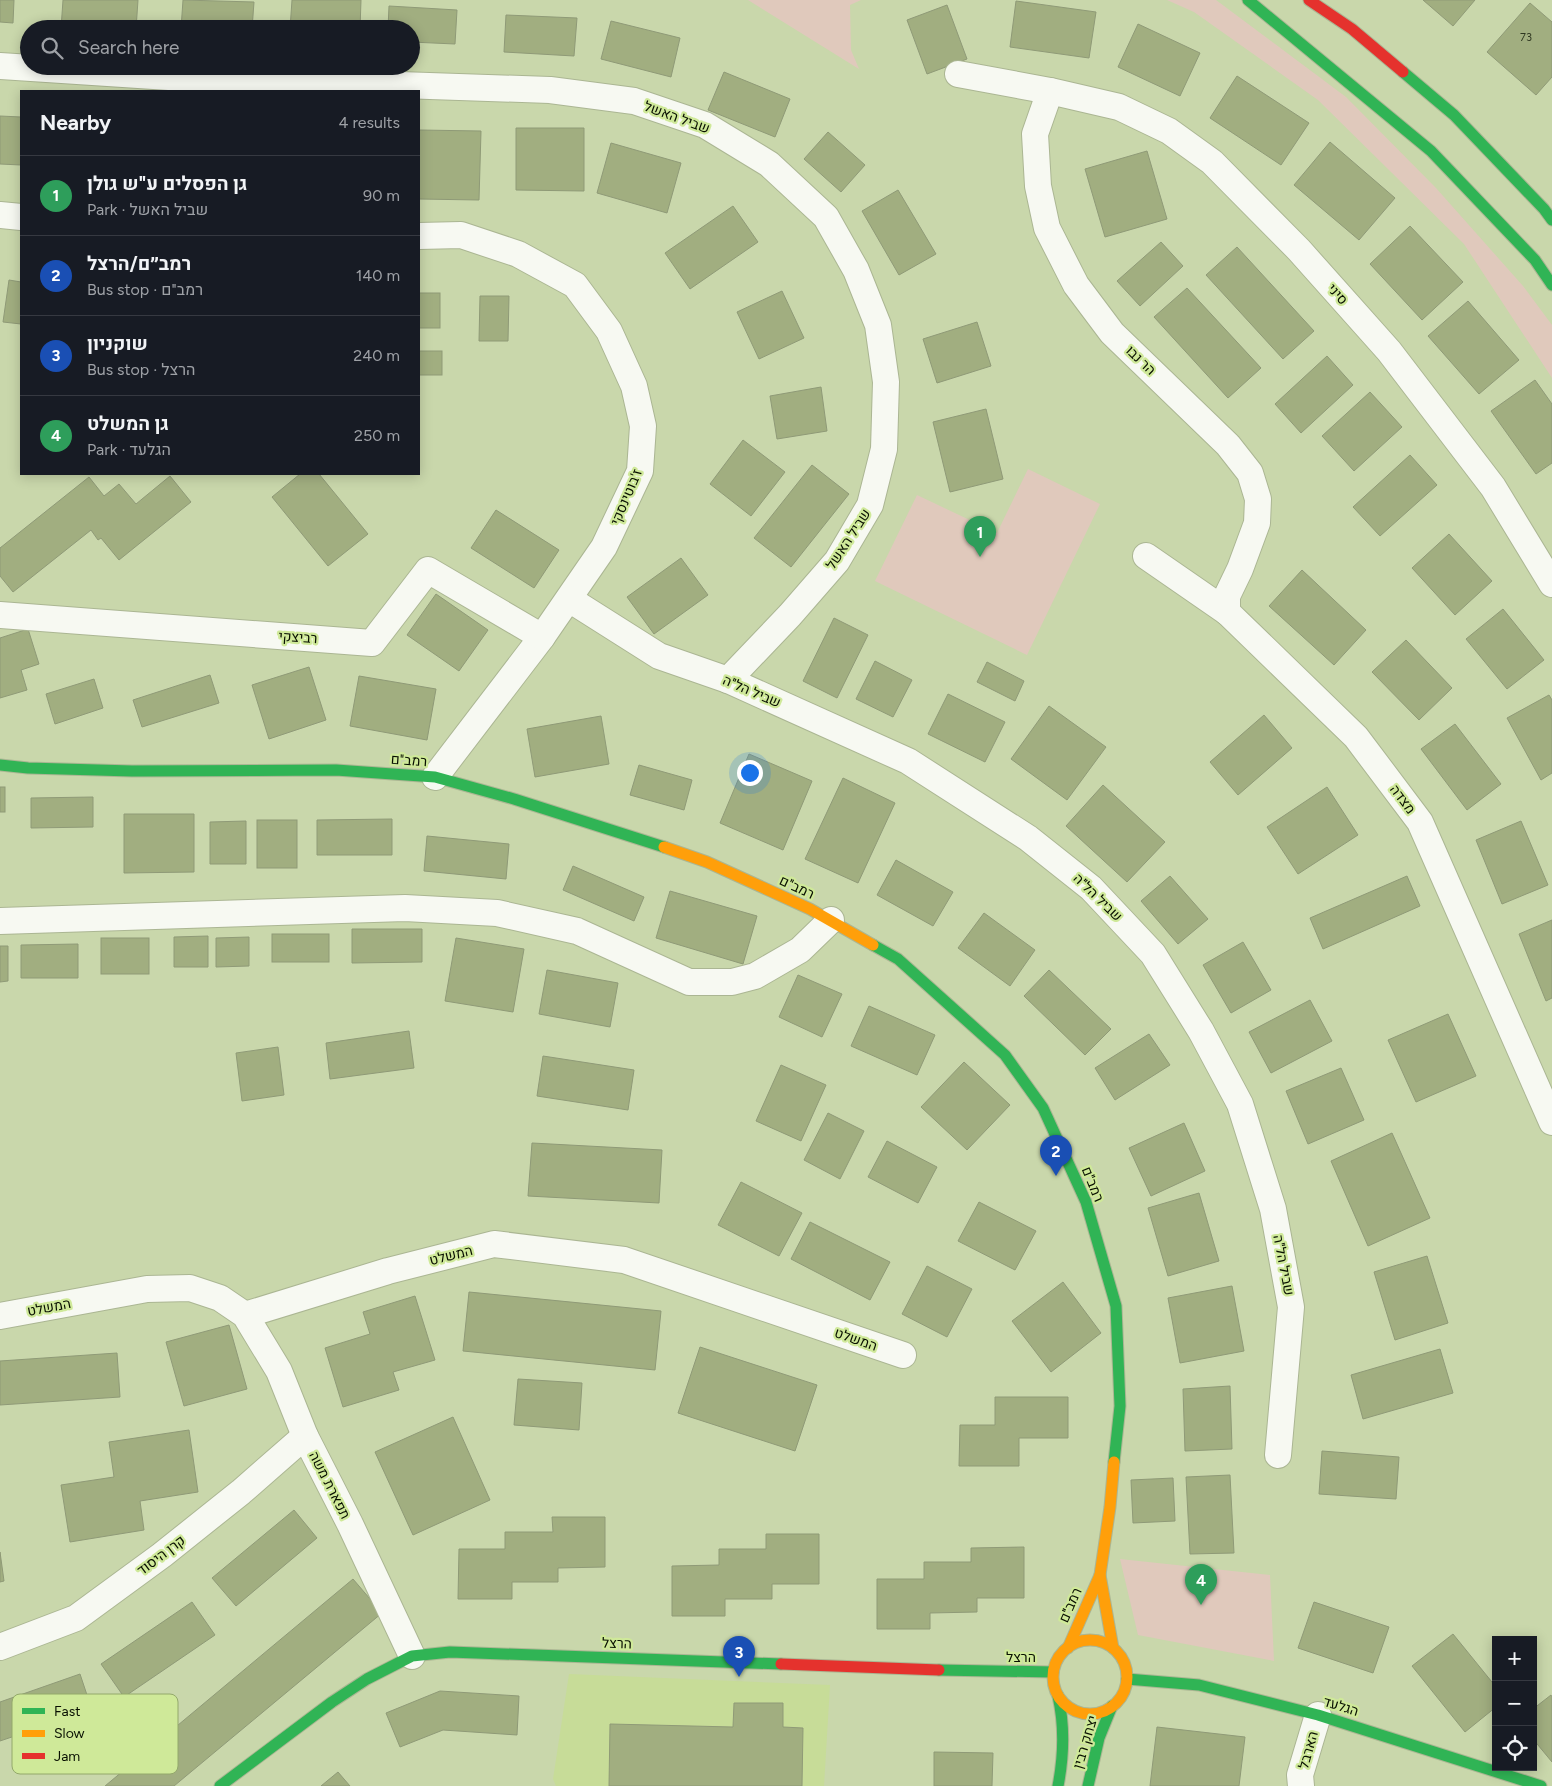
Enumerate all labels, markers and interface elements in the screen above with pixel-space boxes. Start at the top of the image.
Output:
search box [20,20,420,75]
house number: 73 [1520,31,1532,44]
icon: search [38,34,66,62]
text: Search here [78,36,180,59]
street label: שביל האשל [642,98,712,137]
text: Nearby [40,110,111,135]
text: 4 results [339,113,400,132]
text: גן הפסלים ע"ש גולן [87,172,247,195]
text: 1 [53,186,59,205]
text: 90 m [363,186,400,205]
text: Park · שביל האשל [87,200,208,219]
text: רמב״ם/הרצל [87,252,191,275]
text: 2 [51,266,61,285]
text: 140 m [356,266,400,285]
text: Bus stop · רמב"ם [87,280,203,299]
street label: סיני [1324,280,1351,308]
text: שוקניון [87,332,148,355]
street label: הר נבו [1122,342,1159,379]
text: 3 [52,346,60,365]
text: 240 m [353,346,400,365]
text: Bus stop · הרצל [87,360,196,379]
text: גן המשלט [87,412,169,435]
text: 4 [51,426,61,445]
text: 250 m [354,426,400,445]
text: Park · הגלעד [87,440,171,459]
street label: ז'בוטינסקי [607,467,646,528]
street label: שביל האשל [823,506,874,573]
pin: 1 [964,516,996,557]
street label: רביצקי [278,628,318,647]
street label: שביל הל"ה [720,672,783,711]
street label: רמב"ם [390,751,428,770]
your location [737,760,763,786]
street label: מצדה [1386,781,1419,817]
street label: שביל הל"ה [1070,870,1126,925]
street label: רמב"ם [777,872,817,903]
pin: 2 [1040,1135,1072,1176]
street label: רמב"ם [1078,1164,1107,1204]
street label: שביל הל"ה [1269,1233,1298,1297]
street label: המשלט [428,1242,475,1269]
street label: המשלט [26,1295,72,1320]
street label: המשלט [832,1324,879,1355]
street label: תפארת משה [305,1448,354,1522]
street label: קרן היסוד [134,1532,189,1579]
pin: 4 [1185,1564,1217,1605]
street label: רמב"ם [1055,1585,1086,1625]
street label: הרצל [602,1634,632,1653]
pin: 3 [723,1636,755,1677]
map controls [1492,1636,1537,1771]
button: + [1492,1636,1537,1681]
street label: הרצל [1006,1649,1036,1666]
button: − [1492,1681,1537,1726]
street label: הגלעד [1321,1693,1361,1720]
legend [12,1694,178,1774]
text: Fast [54,1703,80,1720]
street label: יצחק רבין [1069,1713,1102,1771]
text: Slow [54,1725,85,1742]
button: locate [1492,1726,1537,1771]
street label: הארבל [1295,1729,1322,1771]
text: Jam [54,1748,80,1765]

